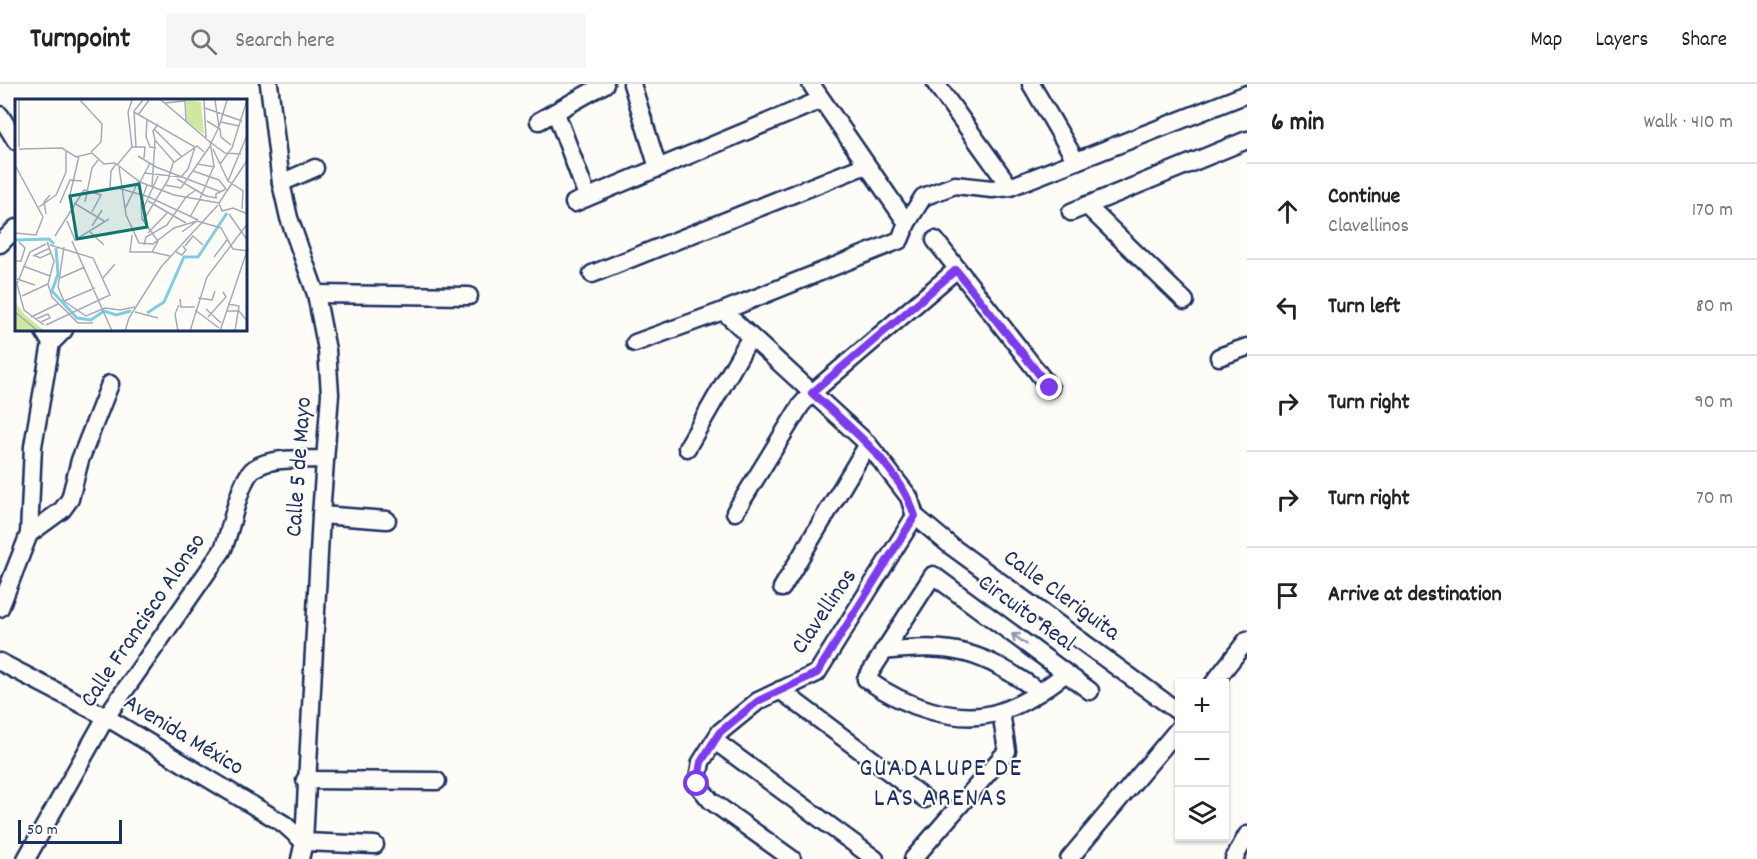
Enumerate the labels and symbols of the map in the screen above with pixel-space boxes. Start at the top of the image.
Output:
inset map [15,99,248,332]
route end [1036,374,1062,400]
street label: Calle 5 de Mayo [278,396,322,538]
street label: Calle Francisco Alonso [73,527,215,715]
street label: Calle Cleriguita [995,542,1127,651]
street label: Clavellinos [784,562,866,662]
street label: Circuito Real [970,567,1082,661]
one-way arrow [1012,633,1028,645]
street label: Avenida México [116,687,250,785]
district label: GUADALUPE DE LAS ARENAS [859,751,1023,818]
route start [683,770,709,796]
scale bar [18,817,122,844]

